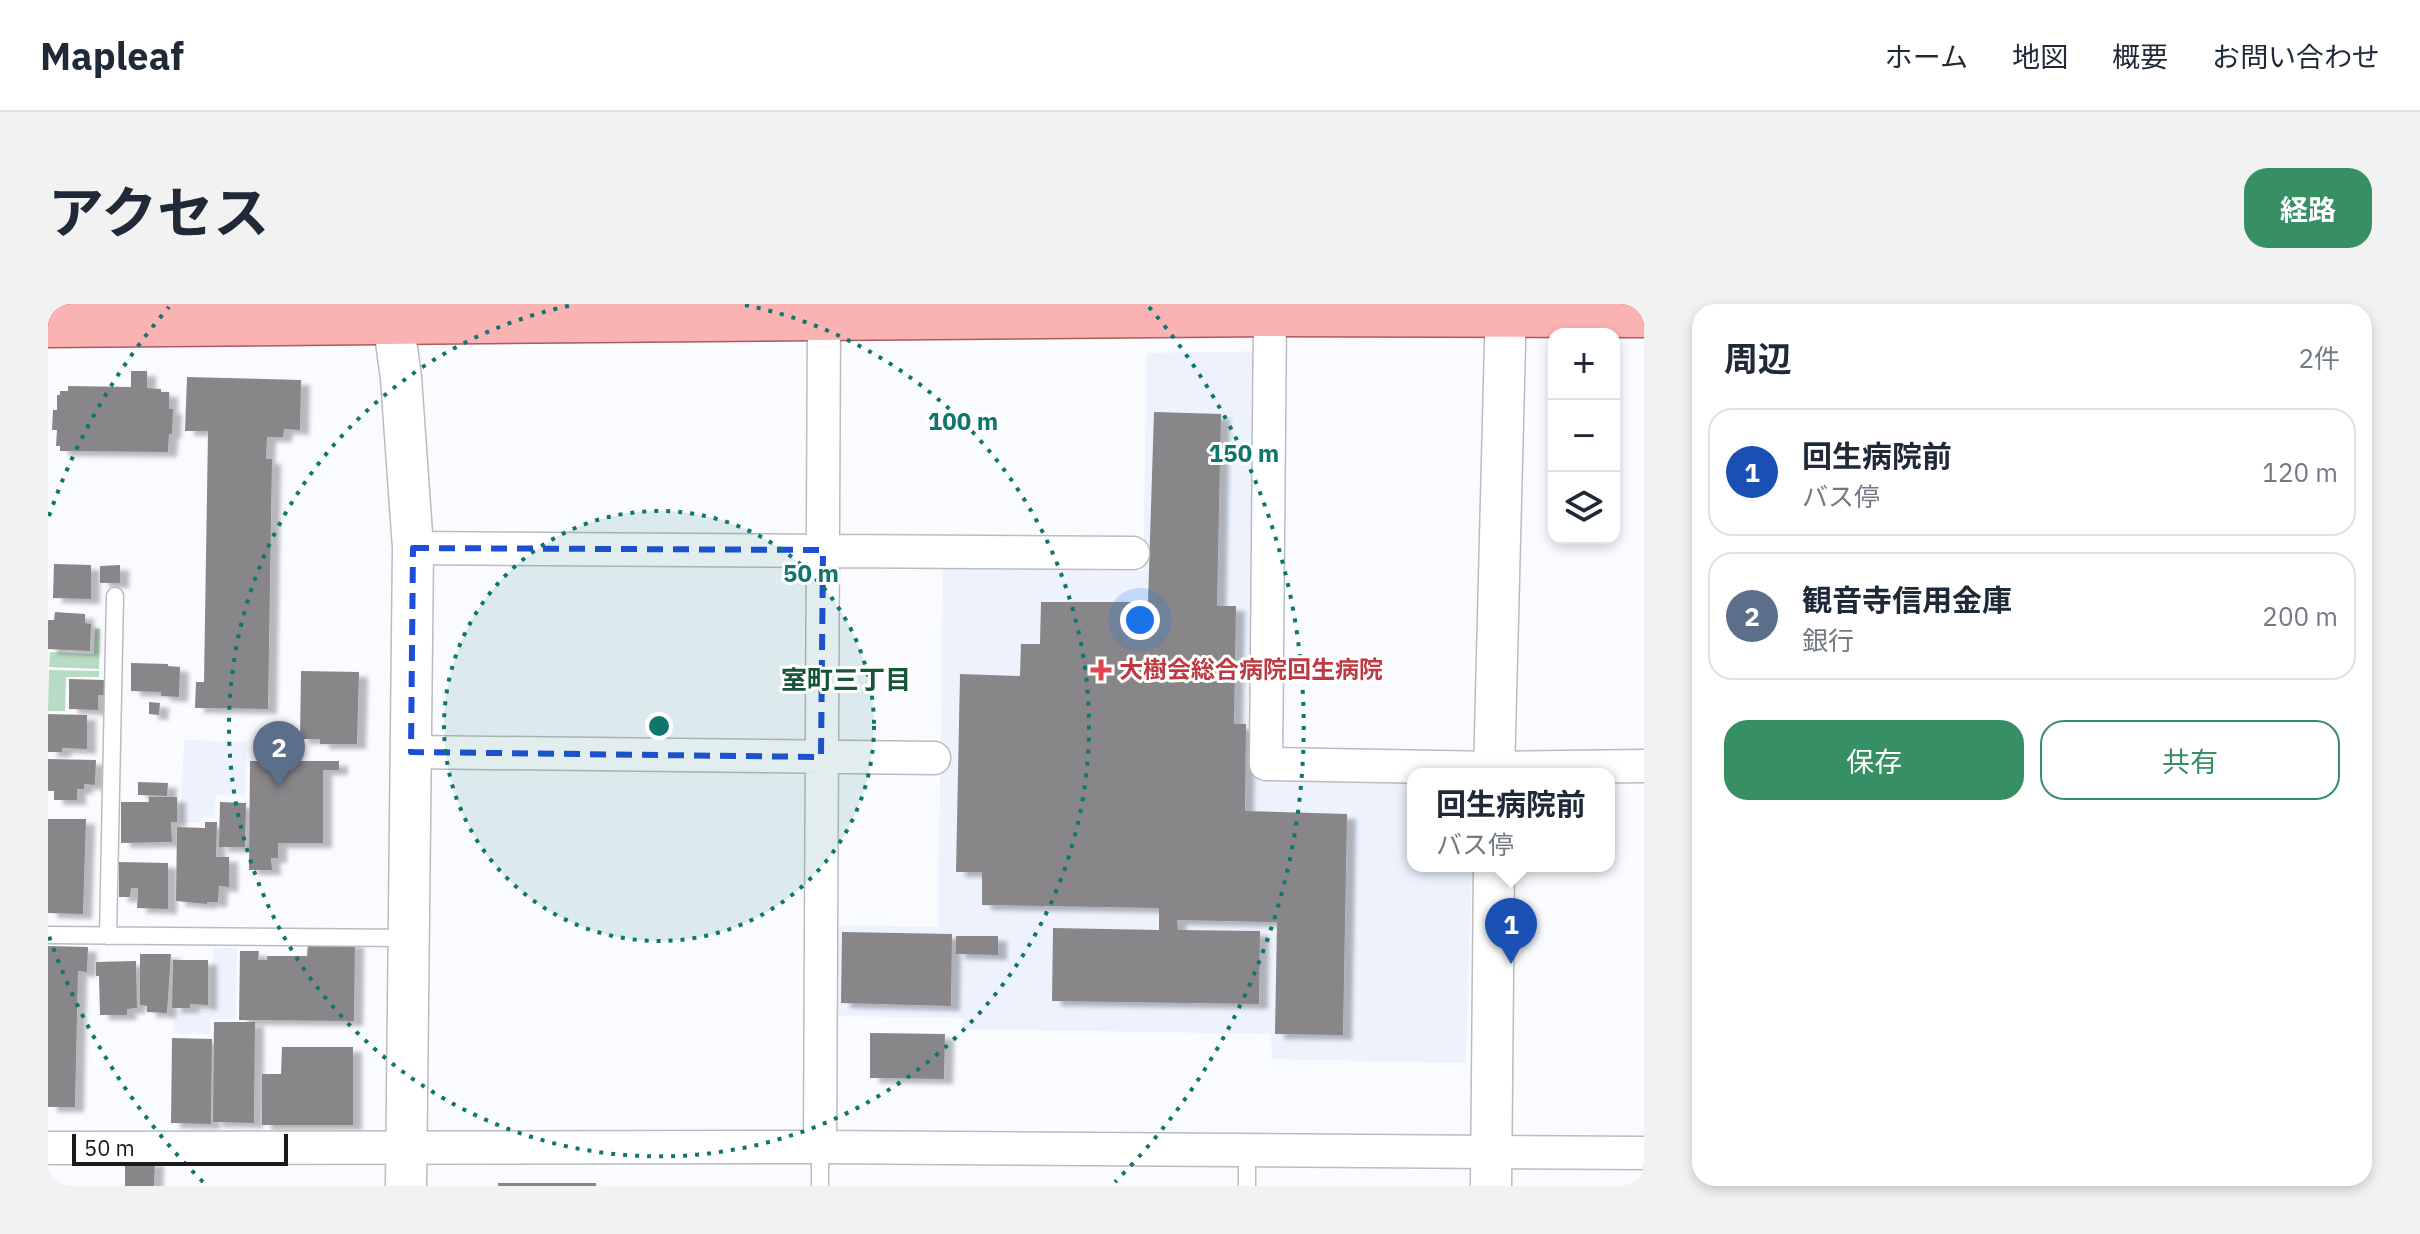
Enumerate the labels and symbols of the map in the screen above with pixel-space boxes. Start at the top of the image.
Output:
text: 100 m [928,405,998,437]
text: 150 m [1209,437,1279,469]
text: 50 m [783,557,839,589]
your location [1120,600,1160,640]
place label: 大樹会総合病院回生病院 [1119,653,1383,685]
marker: 大樹会総合病院回生病院 [1090,659,1112,681]
district label: 室町三丁目 [781,662,911,696]
centre of rings [645,712,673,740]
pin: 2 [253,721,305,787]
pin: 1 [1485,898,1537,964]
scale bar [72,1130,288,1166]

